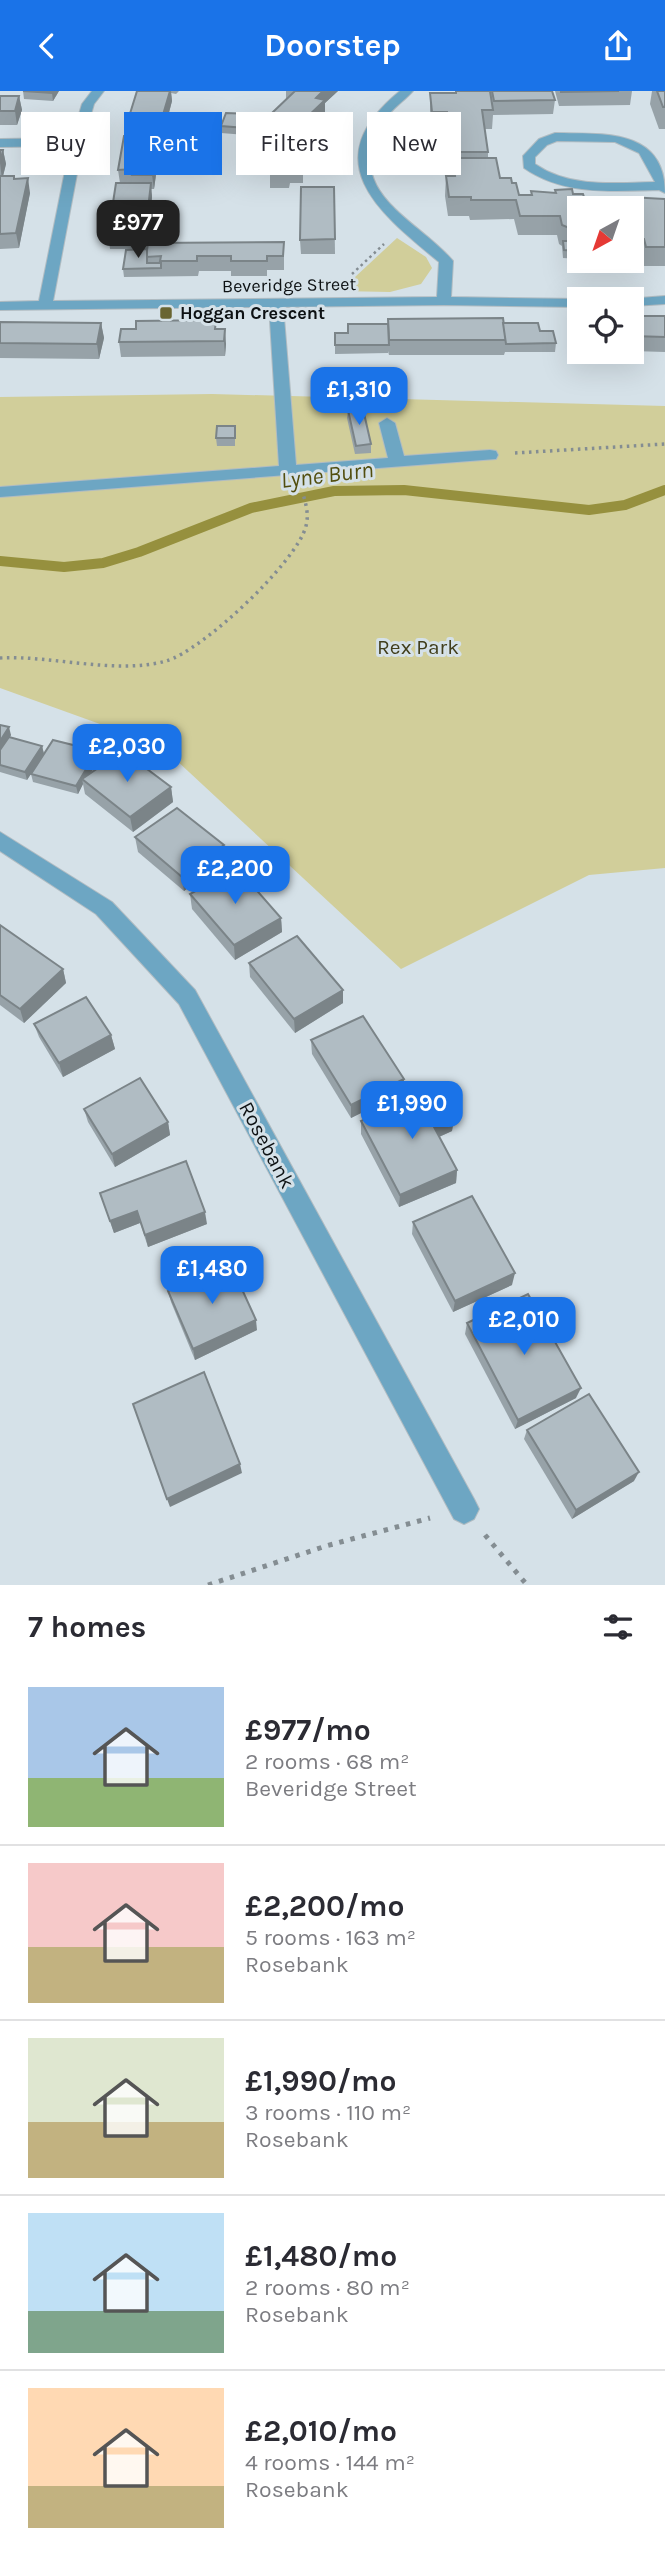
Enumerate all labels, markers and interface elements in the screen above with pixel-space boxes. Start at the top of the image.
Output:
icon: back [28,27,66,65]
text: Doorstep [264,27,401,64]
icon: share [599,27,637,65]
chip: Buy [21,112,110,175]
chip: Rent [124,112,222,175]
chip: Filters [236,112,353,175]
chip: New [367,112,461,175]
north arrow [567,196,644,273]
map controls [567,196,644,364]
pin: £977 [97,201,179,260]
text: £977 [113,209,163,236]
street label: Beveridge Street [222,273,357,297]
button: locate [567,287,644,364]
place label: Hoggan Crescent [180,302,325,324]
marker: Hoggan Crescent [158,305,174,321]
pin: £1,310 [302,367,416,427]
text: £1,310 [327,376,391,403]
water label: Lyne Burn [279,456,375,494]
park label: Rex Park [377,635,459,659]
pin: £2,030 [70,725,184,784]
text: £2,030 [89,733,165,760]
pin: £2,200 [178,847,292,906]
text: £2,200 [197,855,273,882]
pin: £1,990 [355,1081,469,1141]
text: £1,990 [377,1090,447,1117]
street label: Rosebank [234,1098,300,1193]
pin: £1,480 [155,1247,269,1306]
text: £1,480 [177,1255,247,1282]
pin: £2,010 [467,1297,581,1357]
text: £2,010 [489,1306,559,1333]
icon: filters [599,1608,637,1646]
text: 7 homes [28,1609,146,1645]
text: £977/mo [245,1712,371,1748]
icon: home [84,1715,168,1799]
text: 2 rooms · 68 m² [245,1748,409,1775]
text: Beveridge Street [245,1775,417,1802]
text: £2,200/mo [245,1888,404,1924]
icon: home [84,1891,168,1975]
text: 5 rooms · 163 m² [245,1924,416,1951]
text: Rosebank [245,1951,349,1978]
text: £1,990/mo [245,2063,397,2099]
icon: home [84,2066,168,2150]
text: 3 rooms · 110 m² [245,2099,411,2126]
text: Rosebank [245,2126,349,2153]
text: £1,480/mo [245,2238,397,2274]
icon: home [84,2241,168,2325]
text: 2 rooms · 80 m² [245,2274,410,2301]
text: Rosebank [245,2301,349,2328]
text: £2,010/mo [245,2413,397,2449]
icon: home [84,2416,168,2500]
text: 4 rooms · 144 m² [245,2449,415,2476]
text: Rosebank [245,2476,349,2503]

